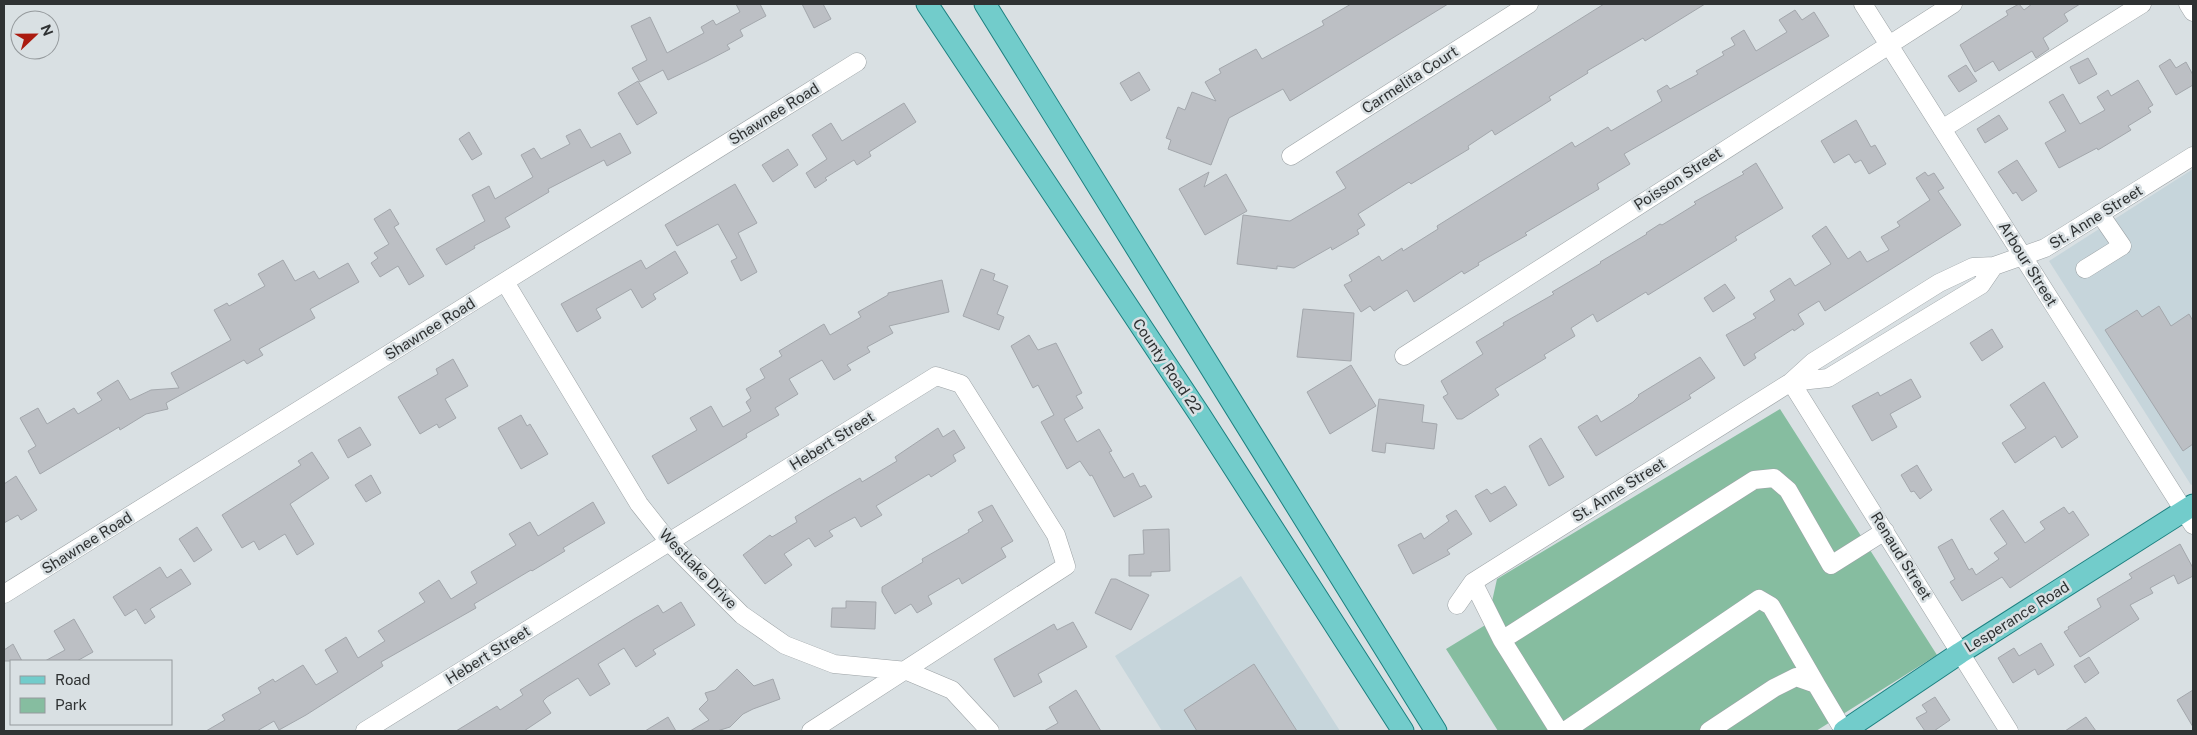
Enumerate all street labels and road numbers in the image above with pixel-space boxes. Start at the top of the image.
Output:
street label: Carmelita Court [1359,42,1461,117]
street label: Shawnee Road [725,79,822,148]
street label: Poisson Street [1631,144,1725,213]
street label: St. Anne Street [2046,181,2145,252]
street label: Arbour Street [1996,218,2061,309]
street label: Shawnee Road [381,294,478,363]
street label: County Road 22 [1129,315,1205,416]
street label: Hebert Street [786,408,877,473]
street label: St. Anne Street [1569,454,1668,525]
street label: Shawnee Road [38,508,135,577]
street label: Renaud Street [1868,509,1935,603]
street label: Westlake Drive [656,525,741,612]
street label: Lesperance Road [1961,578,2072,656]
street label: Hebert Street [442,622,533,687]

